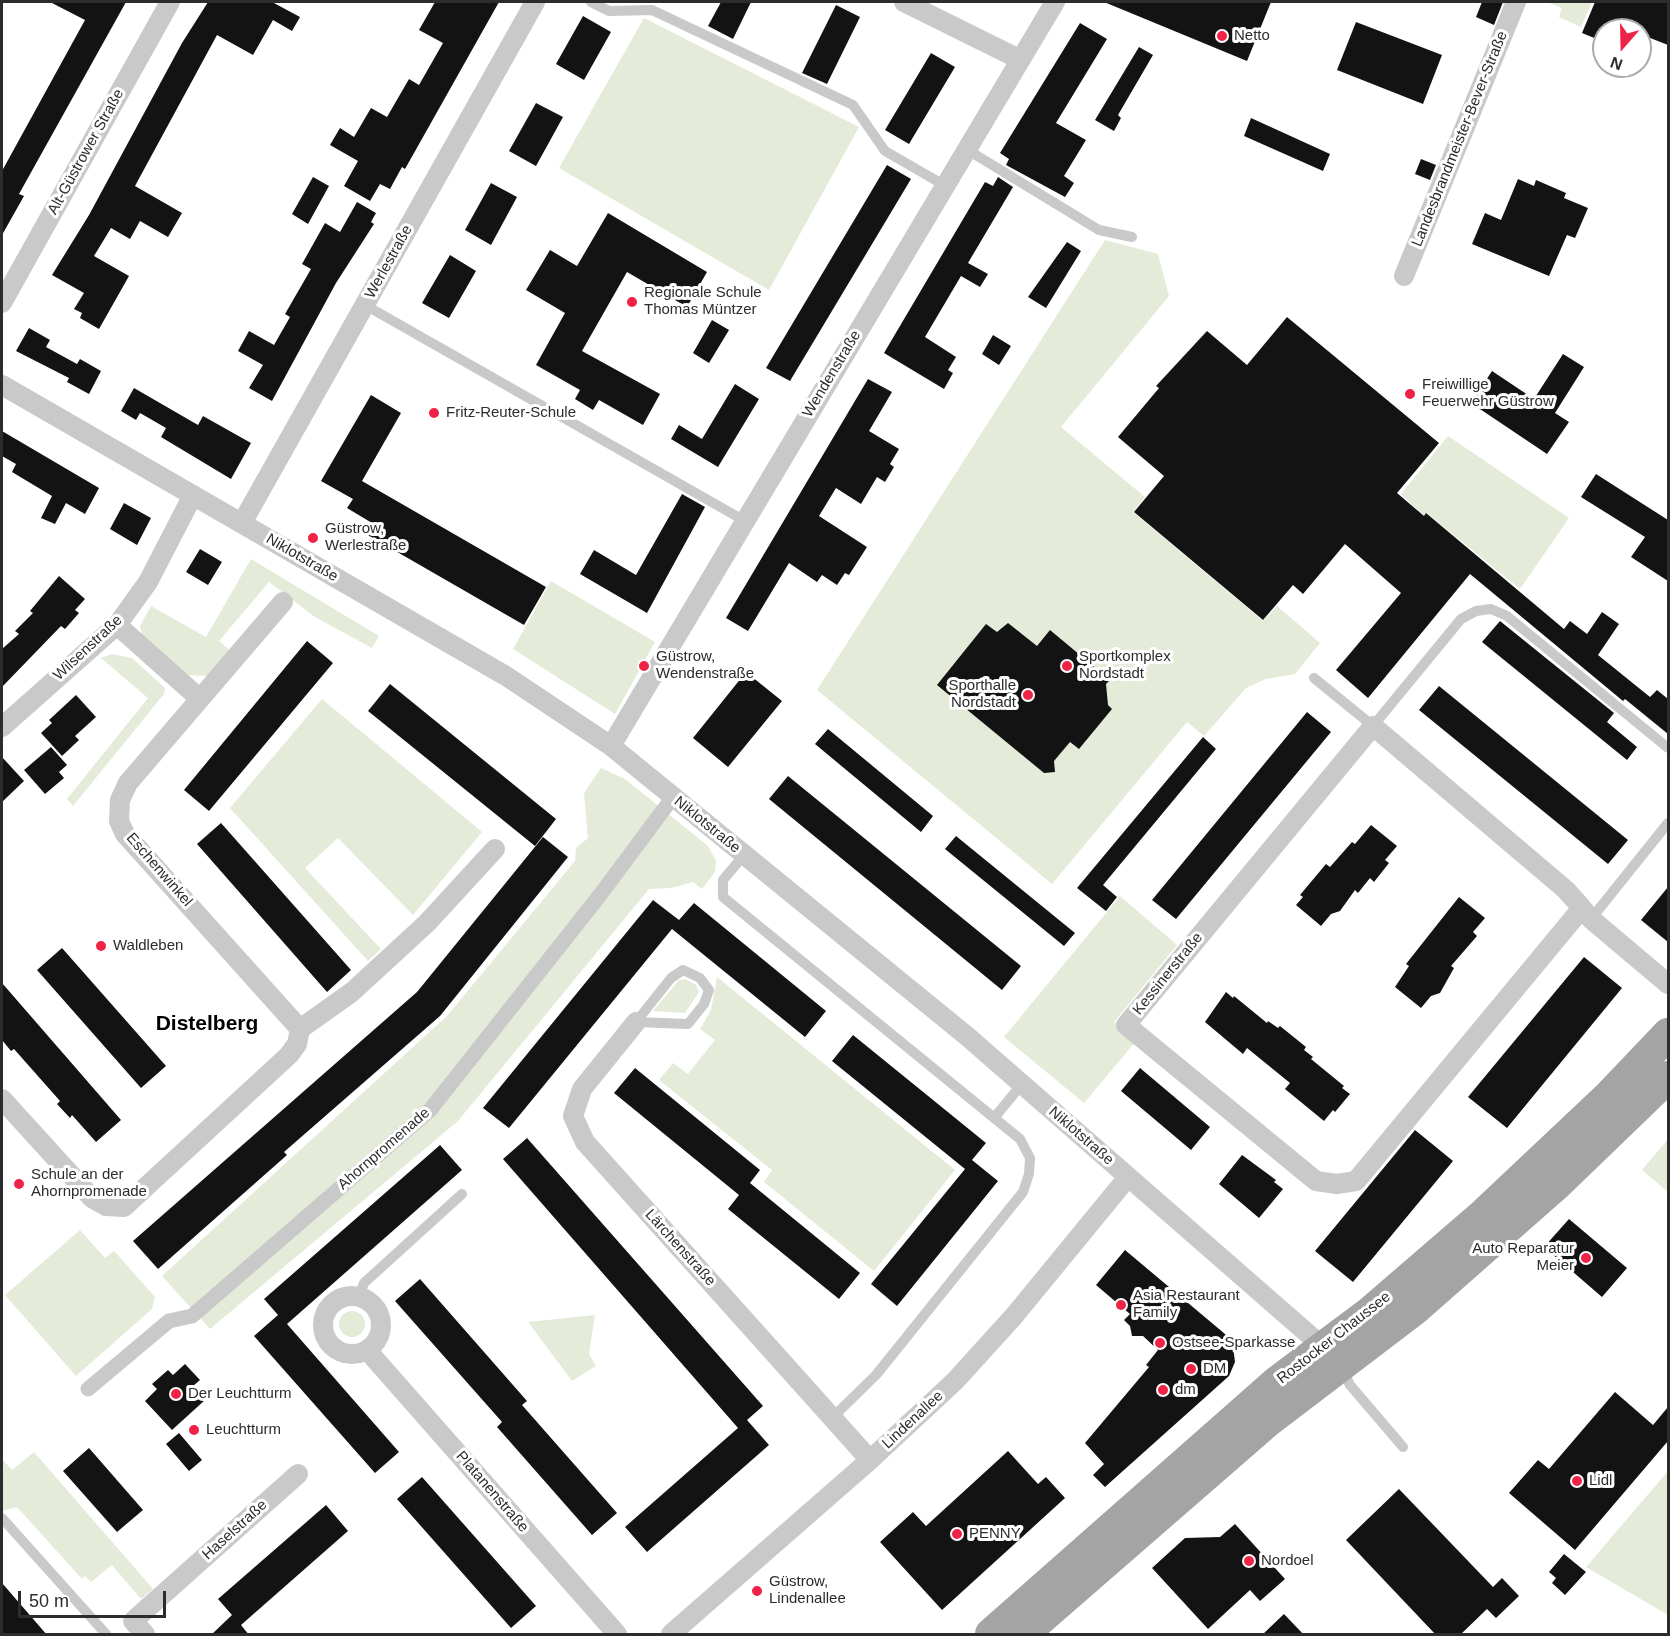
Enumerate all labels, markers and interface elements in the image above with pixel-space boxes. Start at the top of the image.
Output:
north arrow [1592,18,1652,78]
place label: Netto [1234,27,1270,45]
marker: Netto [1215,29,1229,43]
street label: Landesbrandmeister-Bever-Straße [1408,29,1512,249]
text: N [1608,54,1625,73]
street label: Alt-Güstrower Straße [44,86,128,218]
street label: Werlestraße [361,222,417,302]
place label: Regionale Schule Thomas Müntzer [644,284,762,319]
marker: Regionale Schule Thomas Müntzer [625,295,639,309]
street label: Wendenstraße [799,327,865,421]
place label: Freiwillige Feuerwehr Güstrow [1422,376,1554,411]
marker: Freiwillige Feuerwehr Güstrow [1403,387,1417,401]
place label: Fritz-Reuter-Schule [446,404,576,422]
marker: Fritz-Reuter-Schule [427,406,441,420]
place label: Güstrow, Werlestraße [325,520,406,555]
street label: Niklotstraße [263,530,341,586]
marker: Güstrow, Werlestraße [306,531,320,545]
street label: Wilsenstraße [50,612,126,684]
place label: Güstrow, Wendenstraße [656,648,754,683]
place label: Sportkomplex Nordstadt [1079,648,1171,683]
marker: Güstrow, Wendenstraße [637,659,651,673]
marker: Sportkomplex Nordstadt [1060,659,1074,673]
place label: Sporthalle Nordstadt [948,677,1016,712]
marker: Sporthalle Nordstadt [1021,688,1035,702]
street label: Niklotstraße [670,793,744,857]
street label: Eschenwinkel [122,829,196,911]
street label: Kessinerstraße [1129,929,1207,1019]
place label: Waldleben [113,937,183,955]
marker: Waldleben [94,939,108,953]
district label: Distelberg [156,1011,258,1037]
street label: Niklotstraße [1045,1103,1117,1169]
street label: Ahornpromenade [334,1104,434,1194]
place label: Schule an der Ahornpromenade [31,1166,147,1201]
marker: Schule an der Ahornpromenade [12,1177,26,1191]
street label: Lärchenstraße [641,1206,719,1290]
place label: Auto Reparatur Meier [1472,1240,1574,1275]
marker: Auto Reparatur Meier [1579,1251,1593,1265]
place label: Asia Restaurant Family [1133,1287,1240,1322]
street label: Rostocker Chaussee [1274,1288,1394,1388]
marker: Asia Restaurant Family [1114,1298,1128,1312]
place label: Ostsee-Sparkasse [1172,1334,1295,1352]
marker: Ostsee-Sparkasse [1153,1336,1167,1350]
place label: DM [1203,1360,1226,1378]
marker: DM [1184,1362,1198,1376]
place label: dm [1175,1381,1196,1399]
marker: dm [1156,1383,1170,1397]
place label: Der Leuchtturm [188,1385,291,1403]
marker: Der Leuchtturm [169,1387,183,1401]
street label: Lindenallee [879,1387,947,1453]
place label: Leuchtturm [206,1421,281,1439]
marker: Leuchtturm [187,1423,201,1437]
street label: Platanenstraße [452,1448,532,1536]
place label: Lidl [1589,1472,1612,1490]
marker: Lidl [1570,1474,1584,1488]
street label: Haselstraße [199,1496,271,1564]
place label: PENNY [969,1525,1021,1543]
marker: PENNY [950,1527,964,1541]
place label: Nordoel [1261,1552,1314,1570]
marker: Nordoel [1242,1554,1256,1568]
place label: Güstrow, Lindenallee [769,1573,846,1608]
scale bar [21,1579,170,1617]
marker: Güstrow, Lindenallee [750,1584,764,1598]
text: 50 m [29,1591,69,1611]

